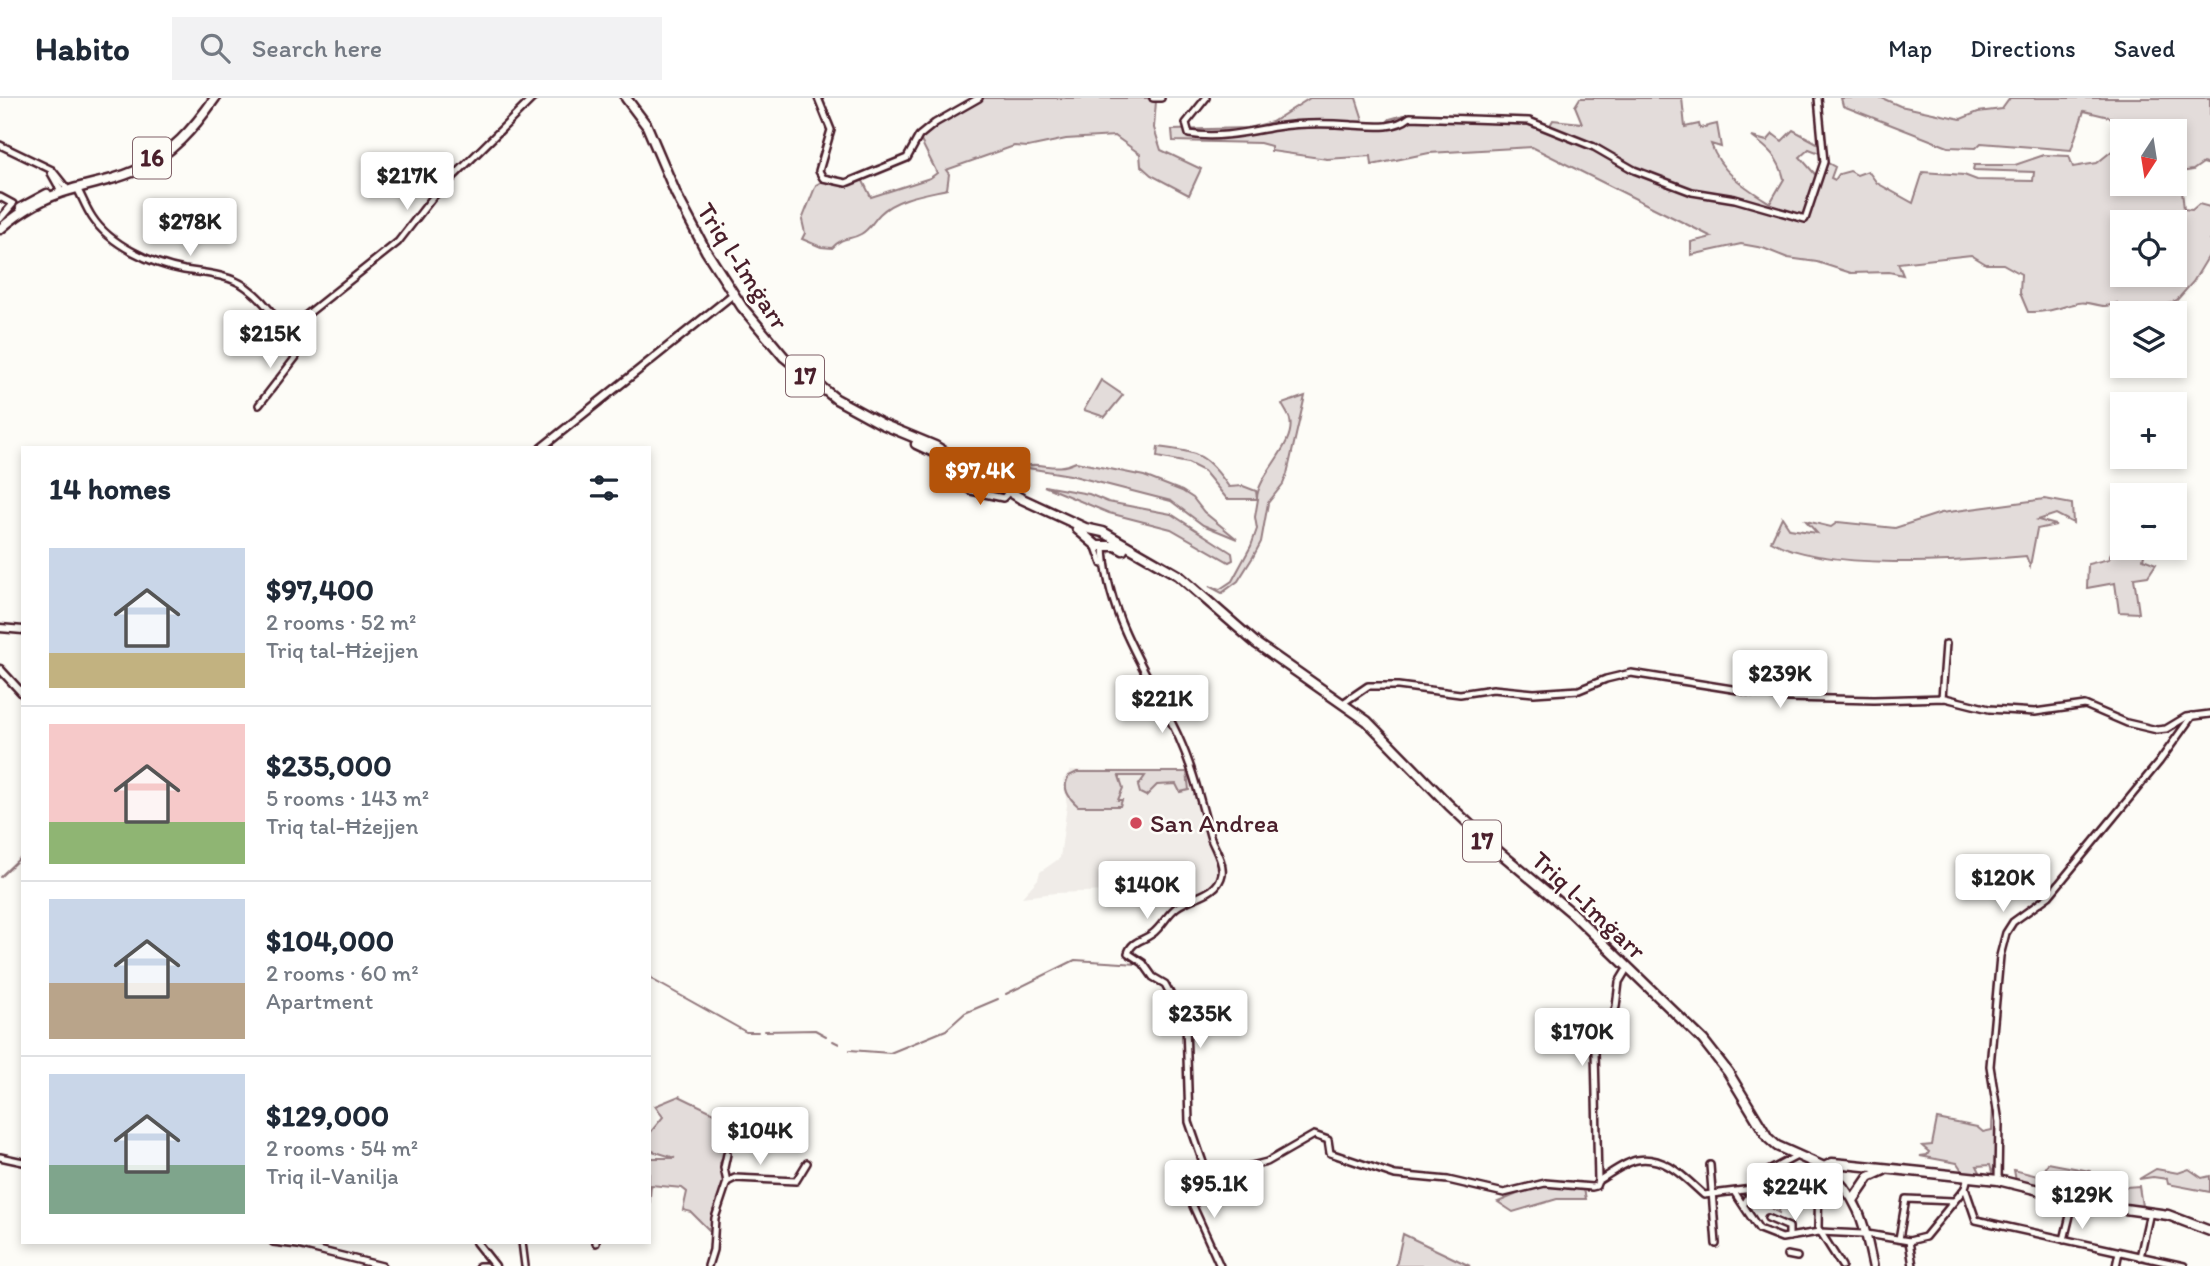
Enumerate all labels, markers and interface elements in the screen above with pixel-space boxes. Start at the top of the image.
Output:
search box [172,17,662,80]
text: Habito [35,29,130,68]
icon: search [196,29,234,67]
text: Search here [252,32,382,64]
text: Map [1888,34,1932,63]
text: Directions [1970,34,2076,63]
text: Saved [2114,34,2175,63]
north arrow [2110,119,2188,196]
map controls [2110,119,2187,560]
road number: 16 [133,138,171,178]
pin: $217K [358,152,456,212]
text: $217K [377,161,437,189]
street label: Triq l-Imġarr [690,197,796,336]
pin: $278K [141,198,239,258]
text: $278K [159,207,221,235]
button: locate [2110,210,2187,287]
button: layers [2110,301,2187,378]
pin: $215K [221,310,319,370]
text: $215K [239,319,301,347]
road number: 17 [786,356,824,396]
button: + [2110,392,2187,469]
pin: $97.4K [923,448,1037,507]
text: $97.4K [945,456,1015,484]
icon: filters [585,469,623,507]
text: 14 homes [49,470,171,507]
button: − [2110,483,2187,560]
text: $97,400 [266,571,374,608]
icon: home [105,576,189,660]
text: 2 rooms · 52 m² [266,608,416,636]
text: Triq tal-Ħżejjen [266,636,419,664]
pin: $239K [1731,650,1829,710]
text: $239K [1748,659,1812,687]
pin: $221K [1113,676,1211,735]
text: $221K [1131,684,1193,712]
text: $235,000 [266,747,392,784]
icon: home [105,752,189,836]
text: 5 rooms · 143 m² [266,784,429,812]
place label: San Andrea [1150,807,1279,839]
text: Triq tal-Ħżejjen [266,812,419,840]
marker: San Andrea [1128,815,1144,831]
road number: 17 [1463,820,1501,862]
street label: Triq l-Imġarr [1525,844,1653,967]
pin: $120K [1954,854,2052,914]
pin: $140K [1098,862,1196,921]
text: $120K [1971,863,2035,891]
text: $140K [1114,870,1180,898]
text: $104,000 [266,922,394,959]
icon: home [105,927,189,1011]
text: 2 rooms · 60 m² [266,959,419,987]
text: Apartment [266,987,373,1015]
pin: $235K [1151,990,1249,1050]
text: $235K [1168,999,1232,1027]
pin: $170K [1533,1009,1631,1068]
text: $170K [1551,1017,1613,1045]
text: $129,000 [266,1097,389,1134]
icon: home [105,1102,189,1186]
pin: $104K [711,1108,809,1167]
text: $104K [727,1116,793,1144]
text: 2 rooms · 54 m² [266,1134,418,1162]
pin: $95.1K [1157,1160,1271,1220]
text: Triq il-Vanilja [266,1162,399,1190]
pin: $224K [1746,1164,1844,1223]
text: $95.1K [1181,1169,1247,1197]
text: $224K [1763,1172,1827,1200]
pin: $129K [2033,1172,2131,1231]
text: $129K [2051,1180,2113,1208]

